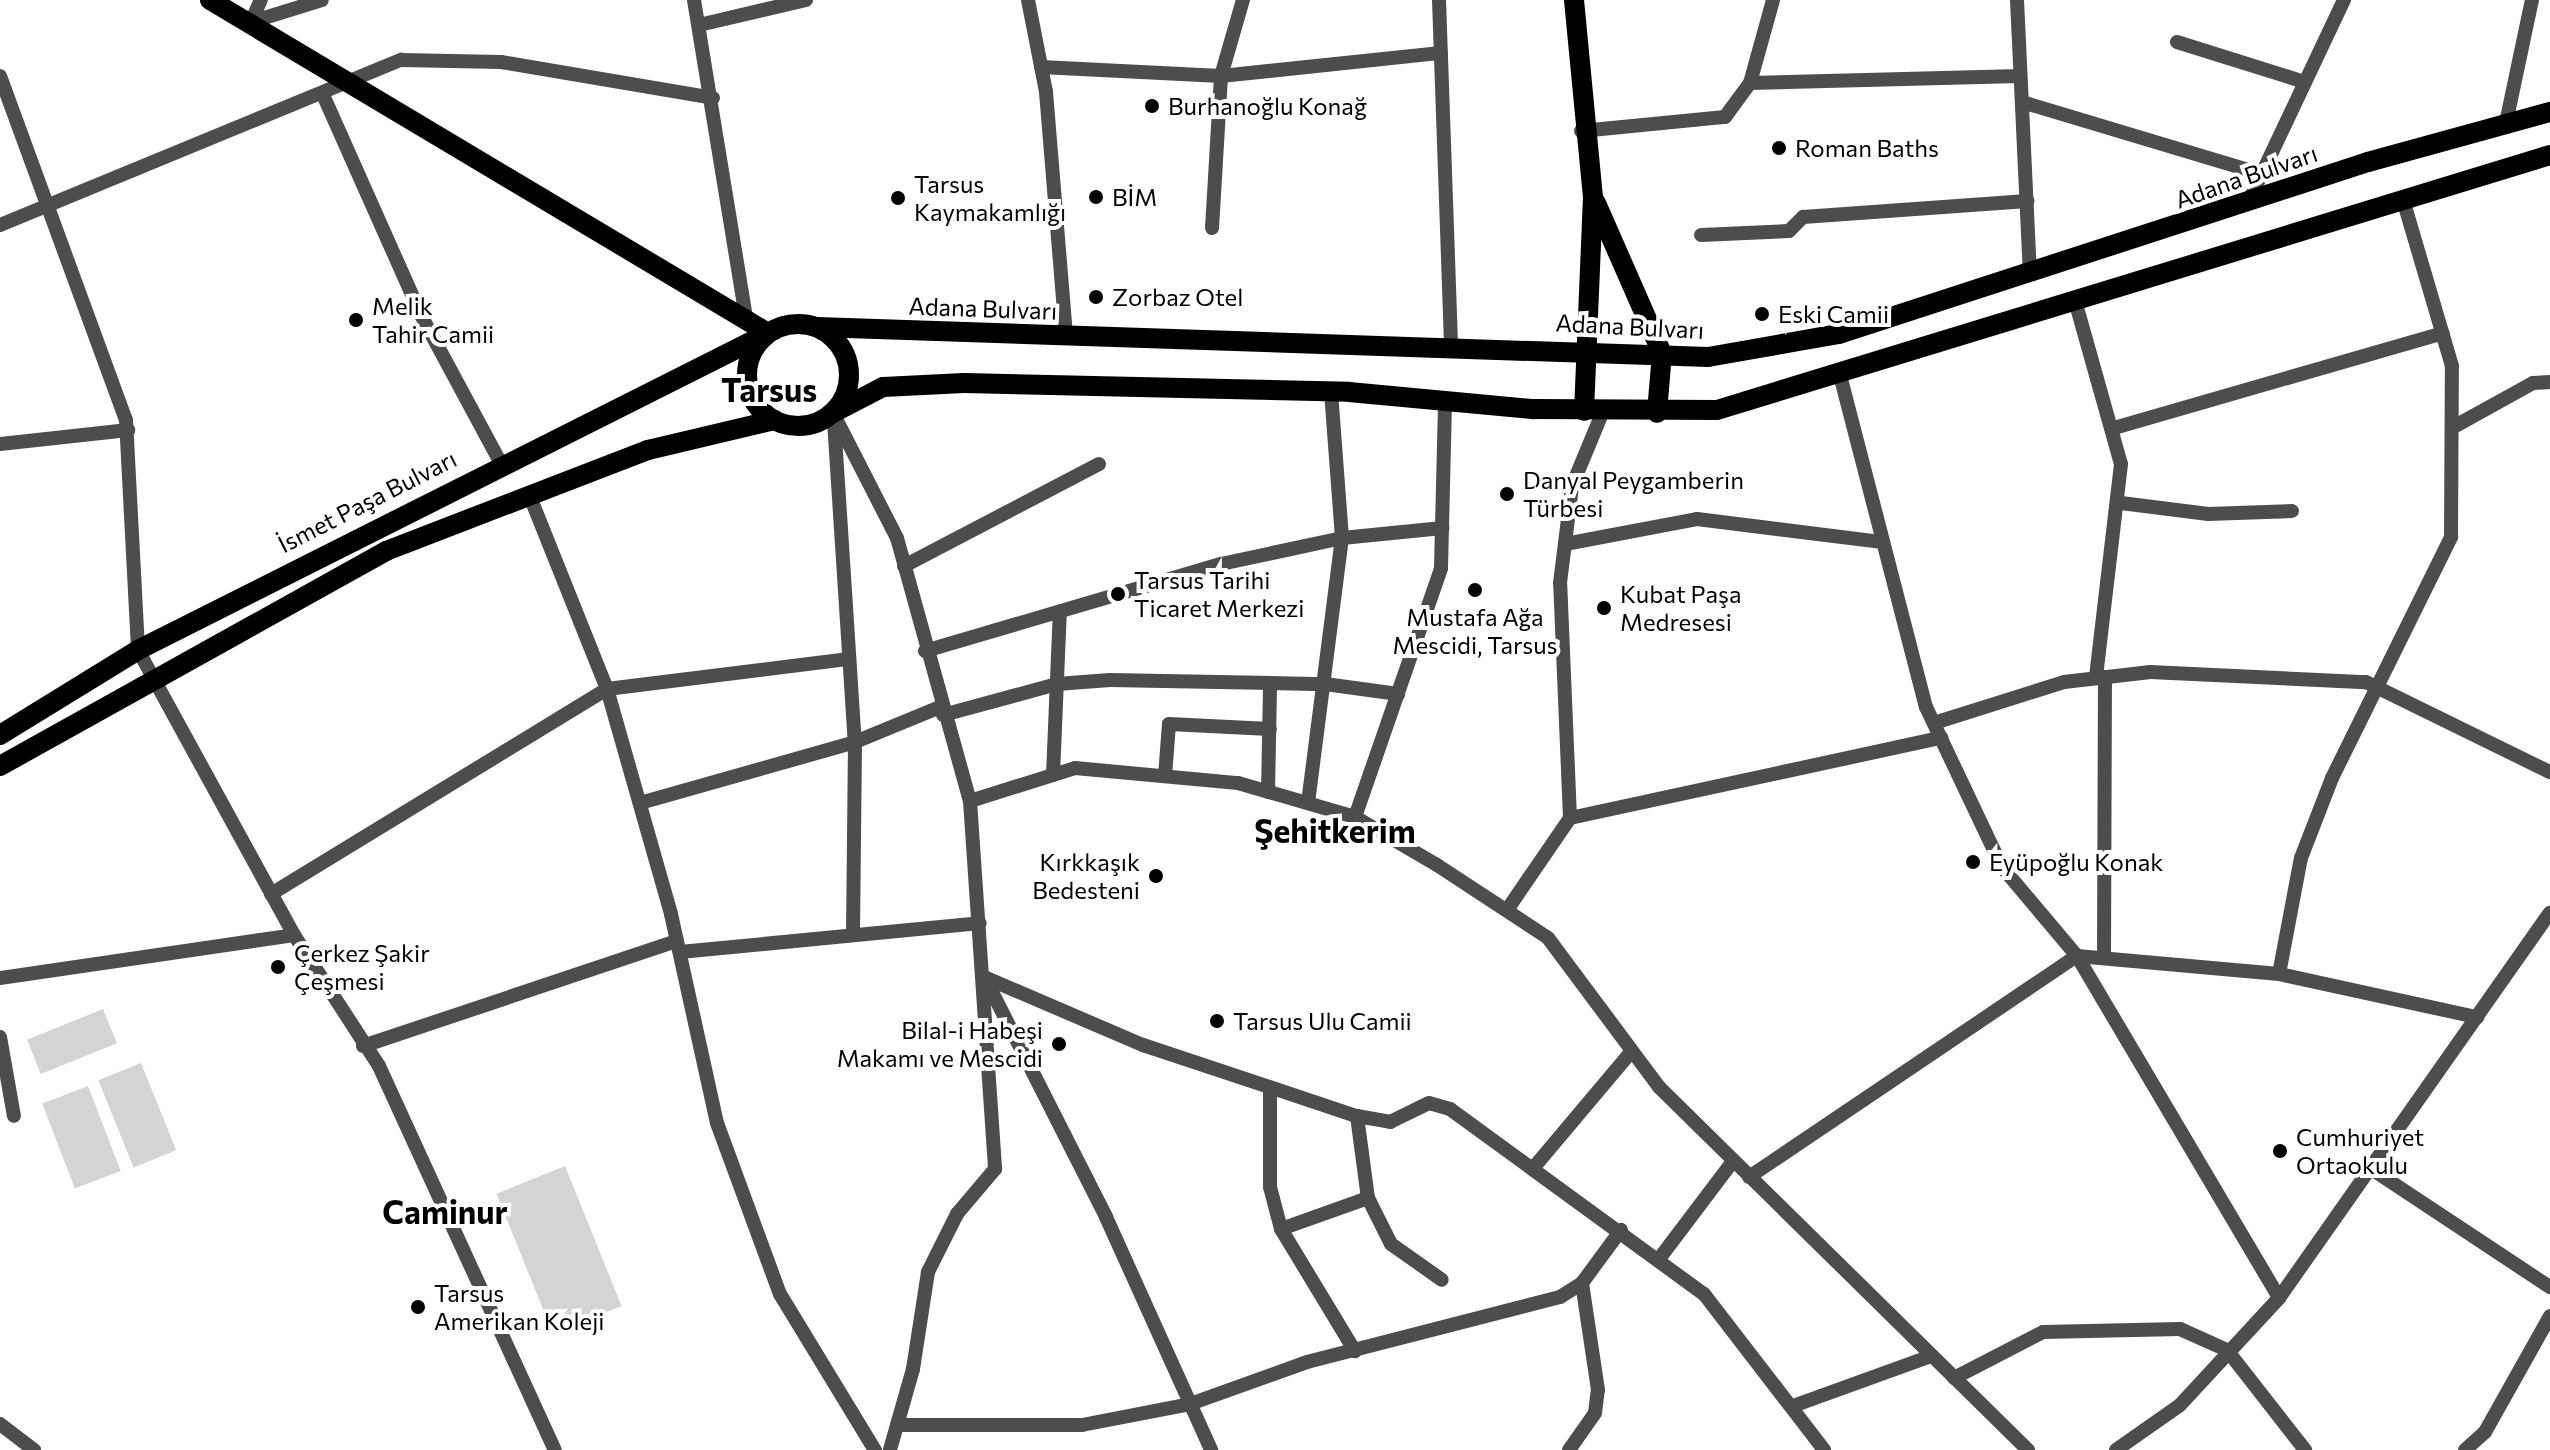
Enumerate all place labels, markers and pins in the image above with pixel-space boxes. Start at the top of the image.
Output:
place label: Burhanoğlu Konağ [1168,92,1367,120]
marker: Burhanoğlu Konağ [1143,97,1161,115]
place label: Roman Baths [1795,134,1939,162]
marker: Roman Baths [1770,139,1788,157]
place label: Tarsus Kaymakamlığı [914,170,1066,226]
place label: BİM [1112,183,1157,211]
marker: BİM [1087,188,1105,206]
marker: Tarsus Kaymakamlığı [889,189,907,207]
place label: Zorbaz Otel [1112,283,1243,311]
marker: Zorbaz Otel [1087,288,1105,306]
place label: Melik Tahir Camii [372,292,494,348]
place label: Eski Camii [1778,300,1889,328]
marker: Eski Camii [1753,305,1771,323]
marker: Melik Tahir Camii [347,311,365,329]
place label: Danyal Peygamberin Türbesi [1523,466,1744,522]
marker: Danyal Peygamberin Türbesi [1498,485,1516,503]
place label: Tarsus Tarihi Ticaret Merkezi [1134,566,1304,622]
place label: Kubat Paşa Medresesi [1620,580,1741,636]
marker: Mustafa Ağa Mescidi, Tarsus [1466,581,1484,599]
marker: Tarsus Tarihi Ticaret Merkezi [1109,585,1127,603]
marker: Kubat Paşa Medresesi [1595,599,1613,617]
place label: Mustafa Ağa Mescidi, Tarsus [1393,603,1557,659]
place label: Kırkkaşık Bedesteni [1032,848,1140,904]
place label: Eyüpoğlu Konak [1989,848,2163,876]
marker: Eyüpoğlu Konak [1964,853,1982,871]
marker: Kırkkaşık Bedesteni [1147,867,1165,885]
place label: Çerkez Şakir Çeşmesi [294,939,430,995]
marker: Çerkez Şakir Çeşmesi [269,958,287,976]
place label: Tarsus Ulu Camii [1233,1007,1412,1035]
marker: Tarsus Ulu Camii [1208,1012,1226,1030]
place label: Bilal-i Habeşi Makamı ve Mescidi [837,1016,1043,1072]
marker: Bilal-i Habeşi Makamı ve Mescidi [1050,1035,1068,1053]
place label: Cumhuriyet Ortaokulu [2296,1123,2424,1179]
marker: Cumhuriyet Ortaokulu [2271,1142,2289,1160]
place label: Tarsus Amerikan Koleji [434,1279,604,1335]
marker: Tarsus Amerikan Koleji [409,1298,427,1316]

